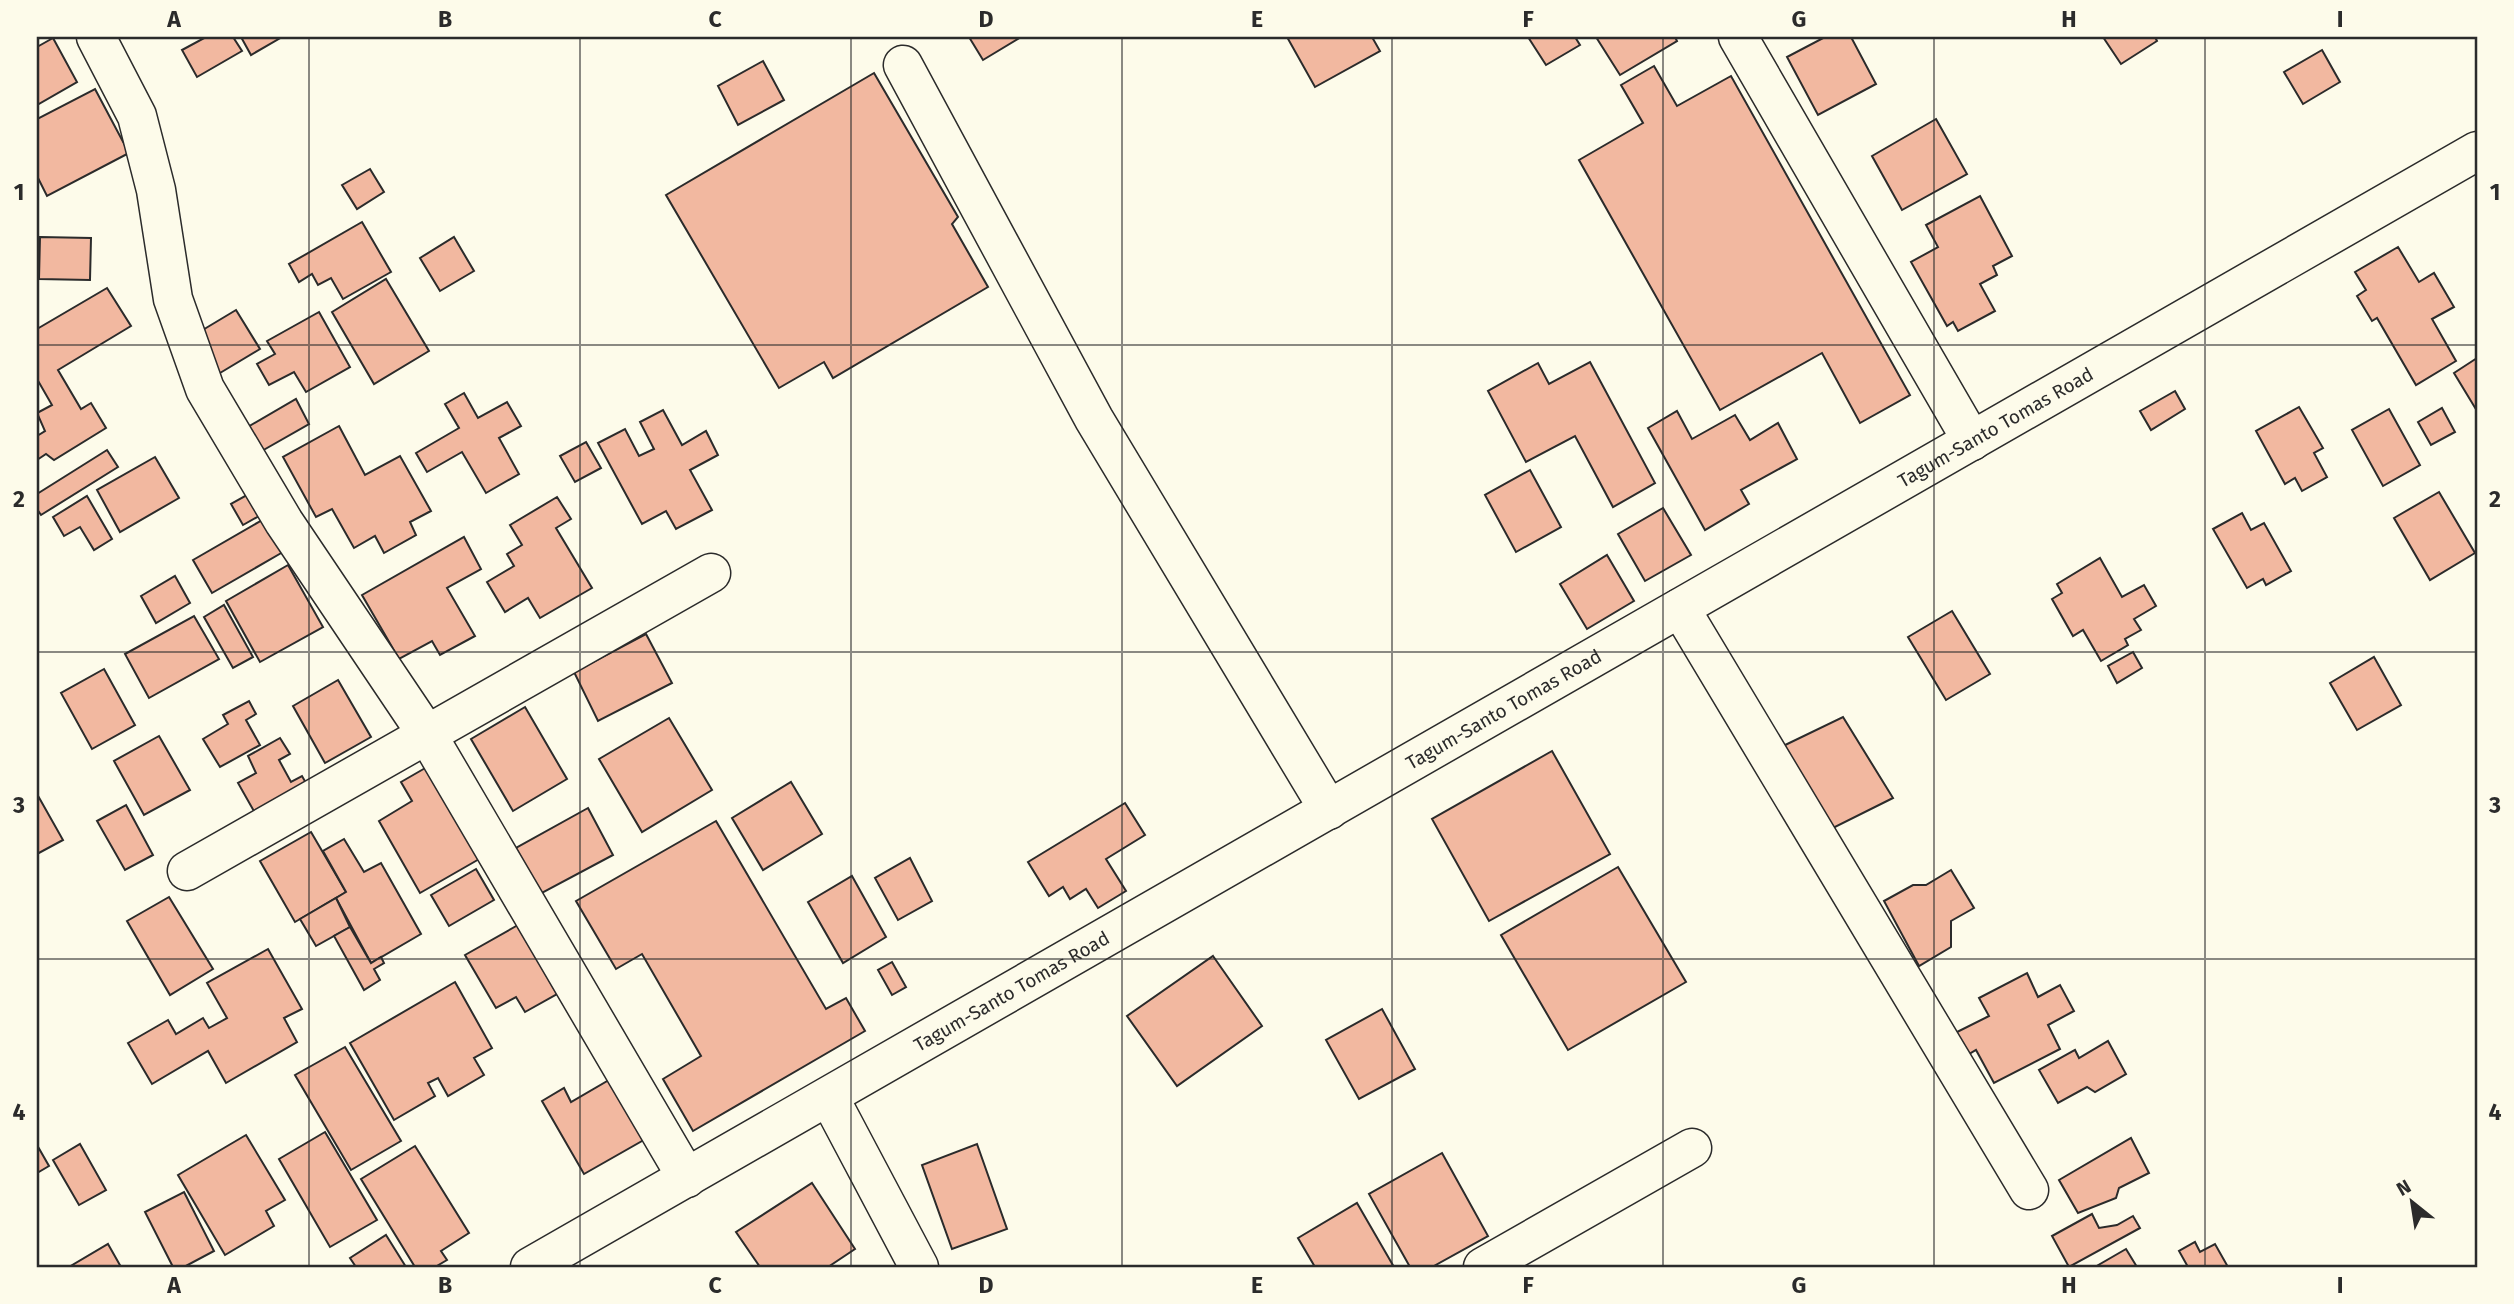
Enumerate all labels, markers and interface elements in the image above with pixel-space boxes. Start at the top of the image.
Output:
text: A [166,5,181,33]
text: B [438,5,452,33]
text: C [708,5,722,33]
text: D [979,5,994,33]
text: E [1251,5,1263,33]
text: F [1522,5,1534,33]
text: G [1792,5,1806,33]
text: H [2061,5,2077,33]
text: I [2337,5,2343,33]
text: 1 [14,178,24,206]
text: 1 [2490,178,2500,206]
street label: Tagum-Santo Tomas Road [1894,362,2097,493]
text: 2 [13,485,25,513]
text: 2 [2489,485,2501,513]
street label: Tagum-Santo Tomas Road [1402,644,1606,775]
text: 3 [12,791,25,819]
text: 3 [2488,791,2501,819]
street label: Tagum-Santo Tomas Road [910,926,1114,1057]
text: 4 [13,1098,26,1126]
text: 4 [2489,1098,2502,1126]
north arrow [2378,1168,2448,1238]
text: N [2393,1175,2415,1201]
text: A [166,1271,181,1299]
text: B [438,1271,452,1299]
text: C [708,1271,722,1299]
text: D [979,1271,994,1299]
text: E [1251,1271,1263,1299]
text: F [1522,1271,1534,1299]
text: G [1792,1271,1806,1299]
text: H [2061,1271,2077,1299]
text: I [2337,1271,2343,1299]

